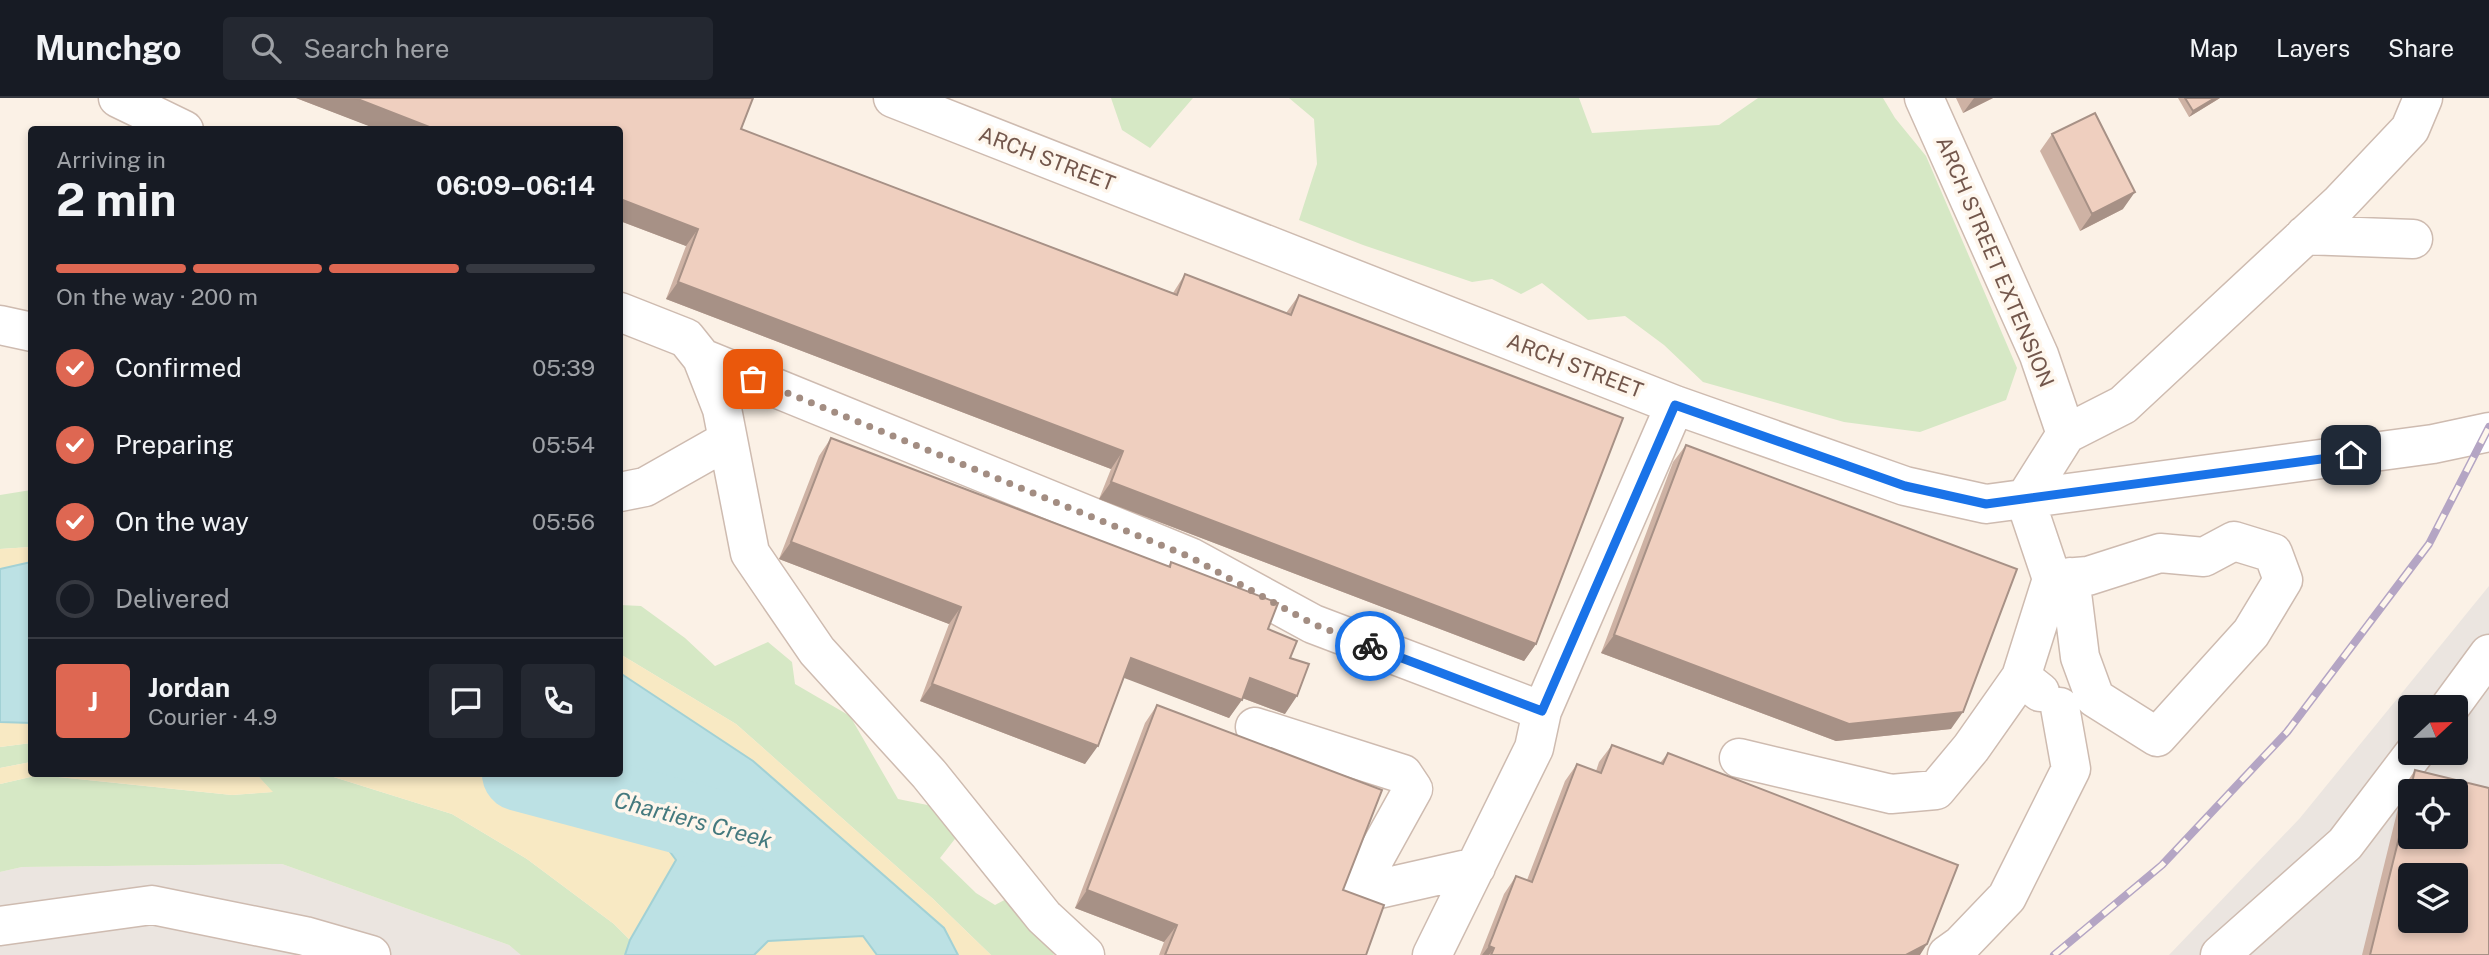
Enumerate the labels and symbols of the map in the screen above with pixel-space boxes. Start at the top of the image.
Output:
street label: ARCH STREET [975,121,1119,196]
street label: ARCH STREET EXTENSION [1931,133,2060,391]
street label: ARCH STREET [1503,328,1647,403]
pin [723,349,783,409]
pin [2321,425,2381,485]
courier [1335,611,1405,681]
north arrow [2398,695,2468,765]
water label: Chartiers Creek [611,785,776,854]

